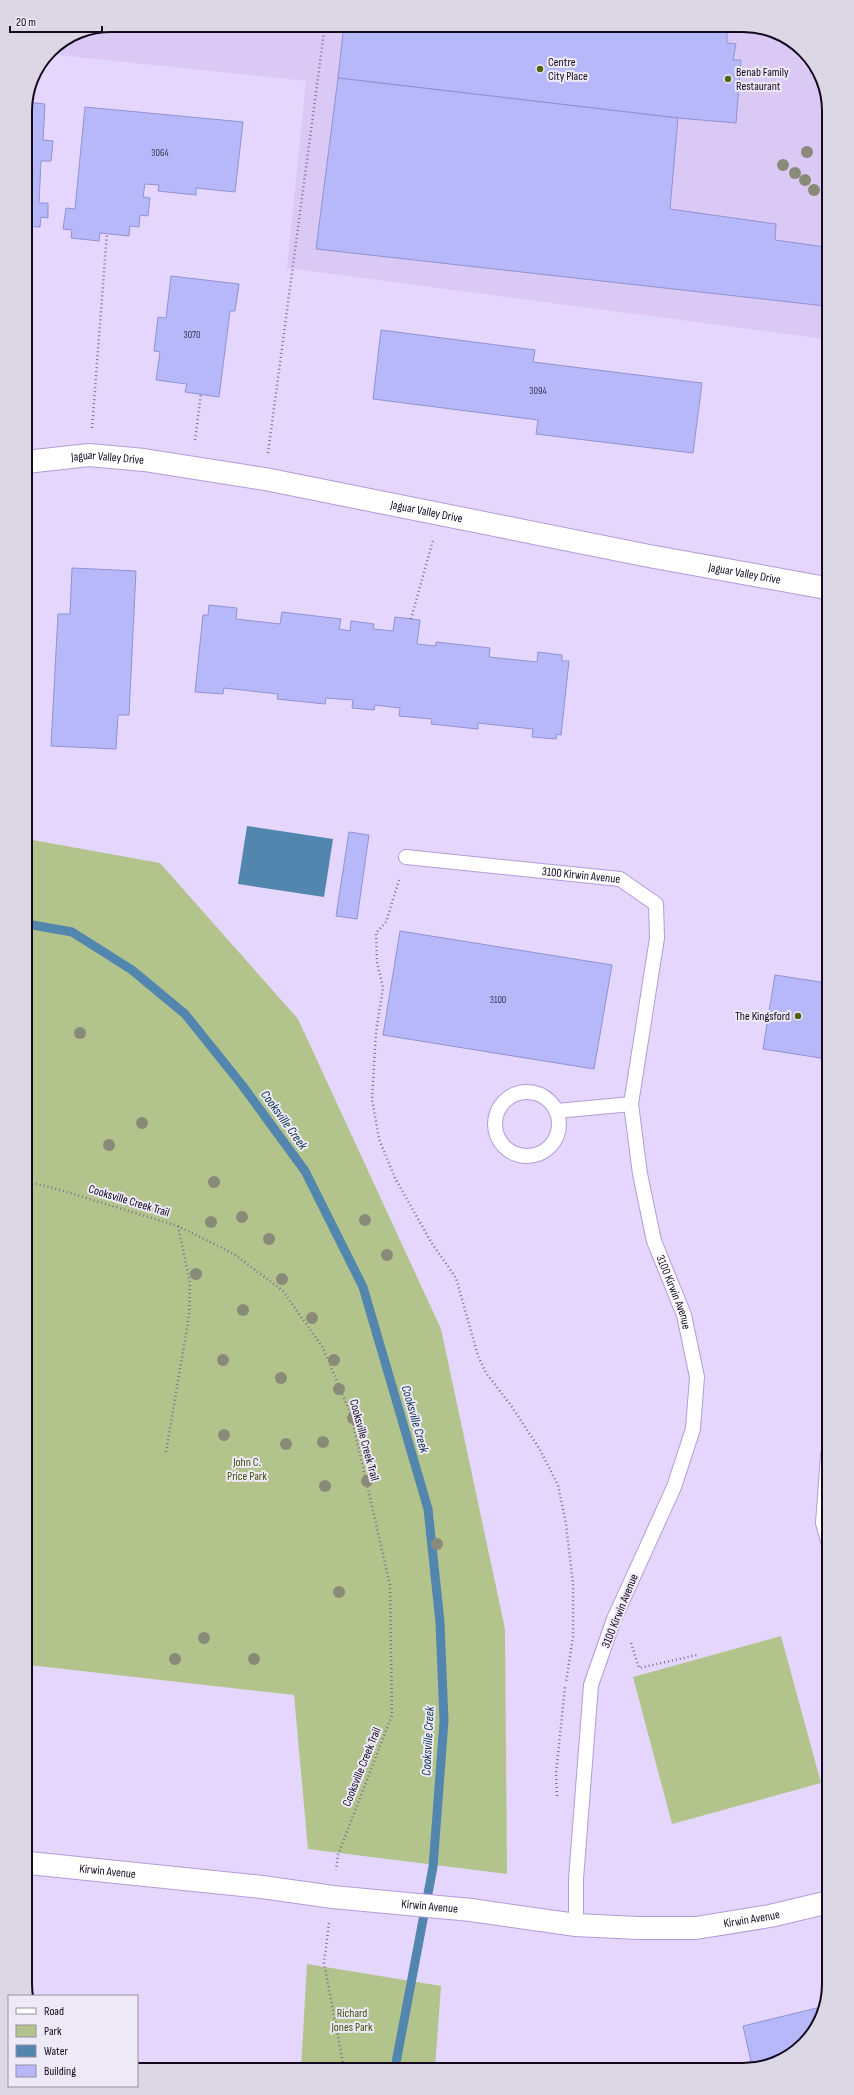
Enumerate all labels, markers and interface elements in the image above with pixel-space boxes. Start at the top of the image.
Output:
scale bar [10,8,102,34]
text: 20 m [16,15,36,30]
place label: Centre City Place [548,55,588,84]
marker: Centre City Place [535,64,545,74]
place label: Benab Family Restaurant [736,65,789,94]
marker: Benab Family Restaurant [723,74,733,84]
house number: 3064 [151,147,169,159]
house number: 3070 [183,329,201,341]
house number: 3094 [529,385,547,397]
street label: Jaguar Valley Drive [69,447,145,467]
street label: Jaguar Valley Drive [388,497,464,526]
street label: Jaguar Valley Drive [706,559,782,587]
street label: 3100 Kirwin Avenue [541,864,621,886]
house number: 3100 [490,994,506,1006]
place label: The Kingsford [735,1009,790,1024]
marker: The Kingsford [793,1011,803,1021]
water label: Cooksville Creek [257,1087,312,1154]
street label: Cooksville Creek Trail [87,1182,171,1220]
street label: 3100 Kirwin Avenue [653,1253,694,1331]
water label: Cooksville Creek [398,1383,433,1456]
street label: Cooksville Creek Trail [346,1398,382,1482]
park label: John C. Price Park [227,1455,267,1484]
street label: 3100 Kirwin Avenue [598,1572,642,1650]
water label: Cooksville Creek [418,1705,438,1776]
street label: Cooksville Creek Trail [339,1725,385,1809]
street label: Kirwin Avenue [79,1861,137,1881]
street label: Kirwin Avenue [401,1896,459,1916]
street label: Kirwin Avenue [722,1906,781,1931]
legend [8,1995,138,2087]
text: Road [44,2004,64,2019]
park label: Richard Jones Park [330,2006,373,2035]
text: Park [44,2024,62,2039]
text: Water [44,2044,68,2059]
text: Building [44,2064,76,2079]

